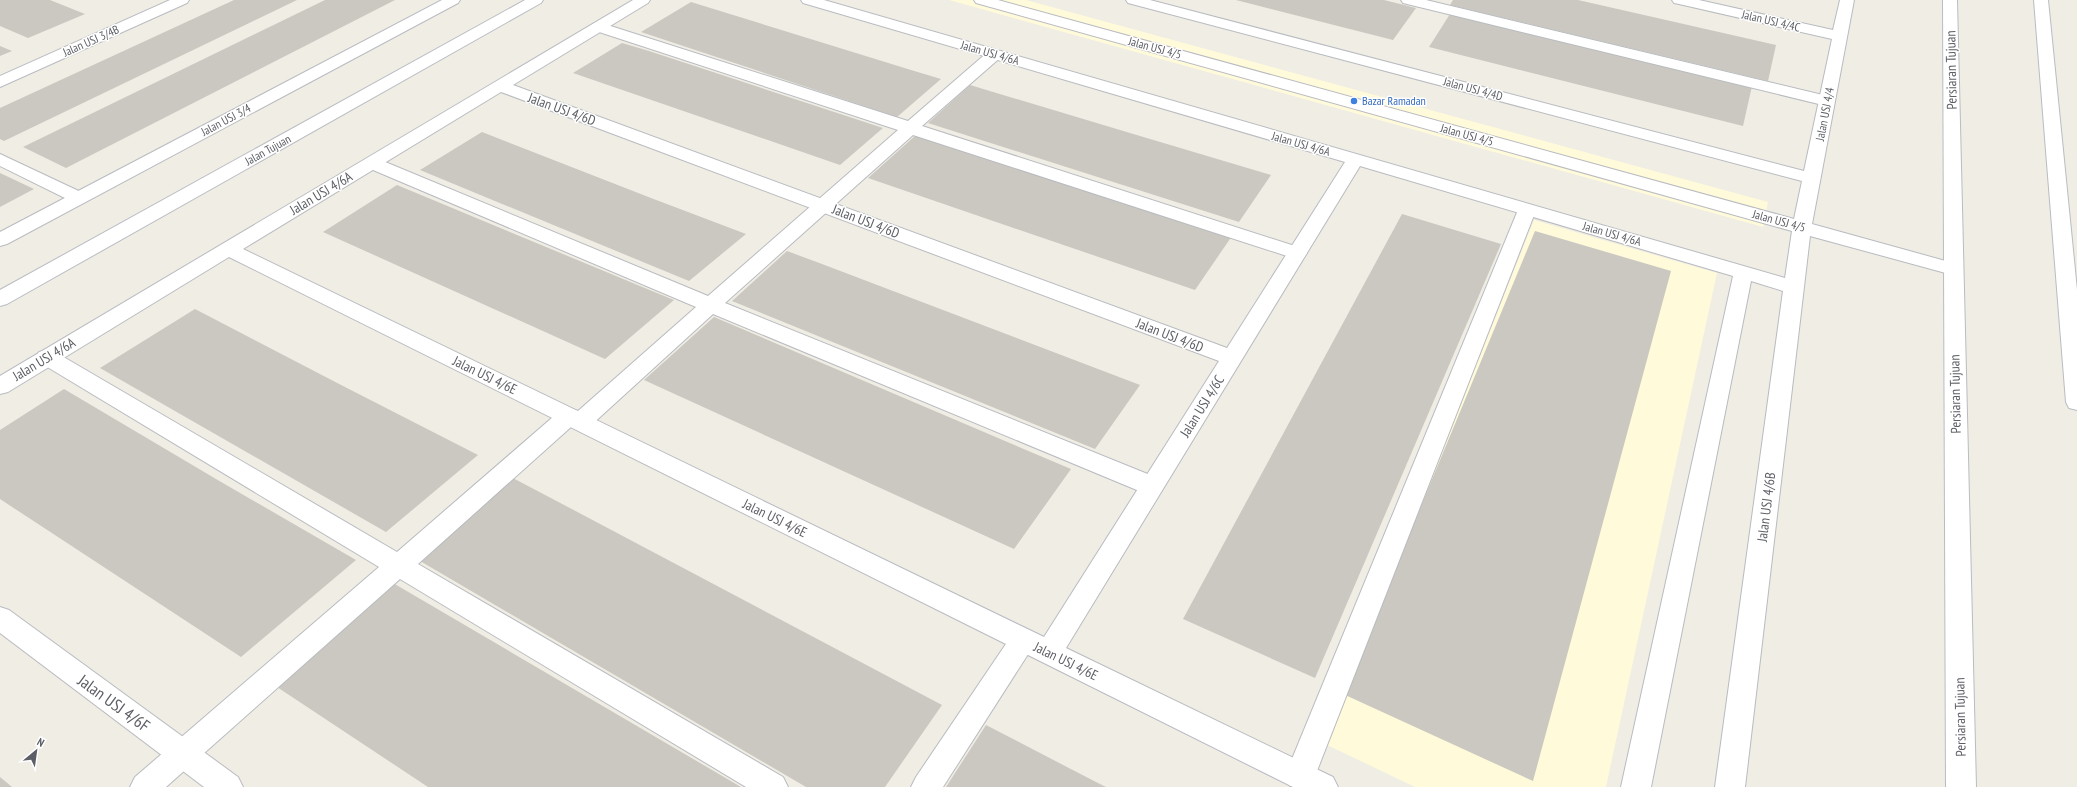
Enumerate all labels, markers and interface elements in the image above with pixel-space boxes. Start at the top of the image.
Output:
street label: Jalan USJ 4/4C [1739,6,1802,35]
street label: Jalan USJ 3/4B [59,21,122,60]
street label: Persiaran Tujuan [1941,30,1961,110]
street label: Jalan USJ 4/5 [1126,33,1183,62]
street label: Jalan USJ 4/6A [958,37,1021,68]
street label: Jalan USJ 4/4D [1441,73,1504,104]
street label: Jalan USJ 4/4 [1812,85,1837,143]
street label: Jalan USJ 4/6D [525,88,598,130]
place label: Bazar Ramadan [1362,93,1426,108]
marker: Bazar Ramadan [1349,96,1359,106]
street label: Jalan USJ 3/4 [197,100,254,139]
street label: Jalan USJ 4/5 [1438,120,1495,149]
street label: Jalan USJ 4/6A [1269,128,1332,159]
street label: Jalan Tujuan [241,131,293,169]
street label: Jalan USJ 4/6A [286,167,356,219]
street label: Jalan USJ 4/6D [829,200,902,242]
street label: Jalan USJ 4/5 [1750,206,1807,235]
street label: Jalan USJ 4/6A [1580,218,1643,249]
street label: Jalan USJ 4/6D [1133,314,1206,356]
street label: Jalan USJ 4/6A [9,333,79,385]
street label: Jalan USJ 4/6E [449,351,520,398]
street label: Persiaran Tujuan [1945,354,1965,434]
street label: Jalan USJ 4/6C [1175,371,1228,441]
street label: Jalan USJ 4/6B [1753,471,1779,544]
street label: Jalan USJ 4/6E [739,494,810,541]
street label: Jalan USJ 4/6E [1030,637,1101,684]
street label: Jalan USJ 4/6F [73,669,154,737]
street label: Persiaran Tujuan [1950,677,1970,757]
north arrow [16,731,56,771]
text: N [35,735,47,750]

